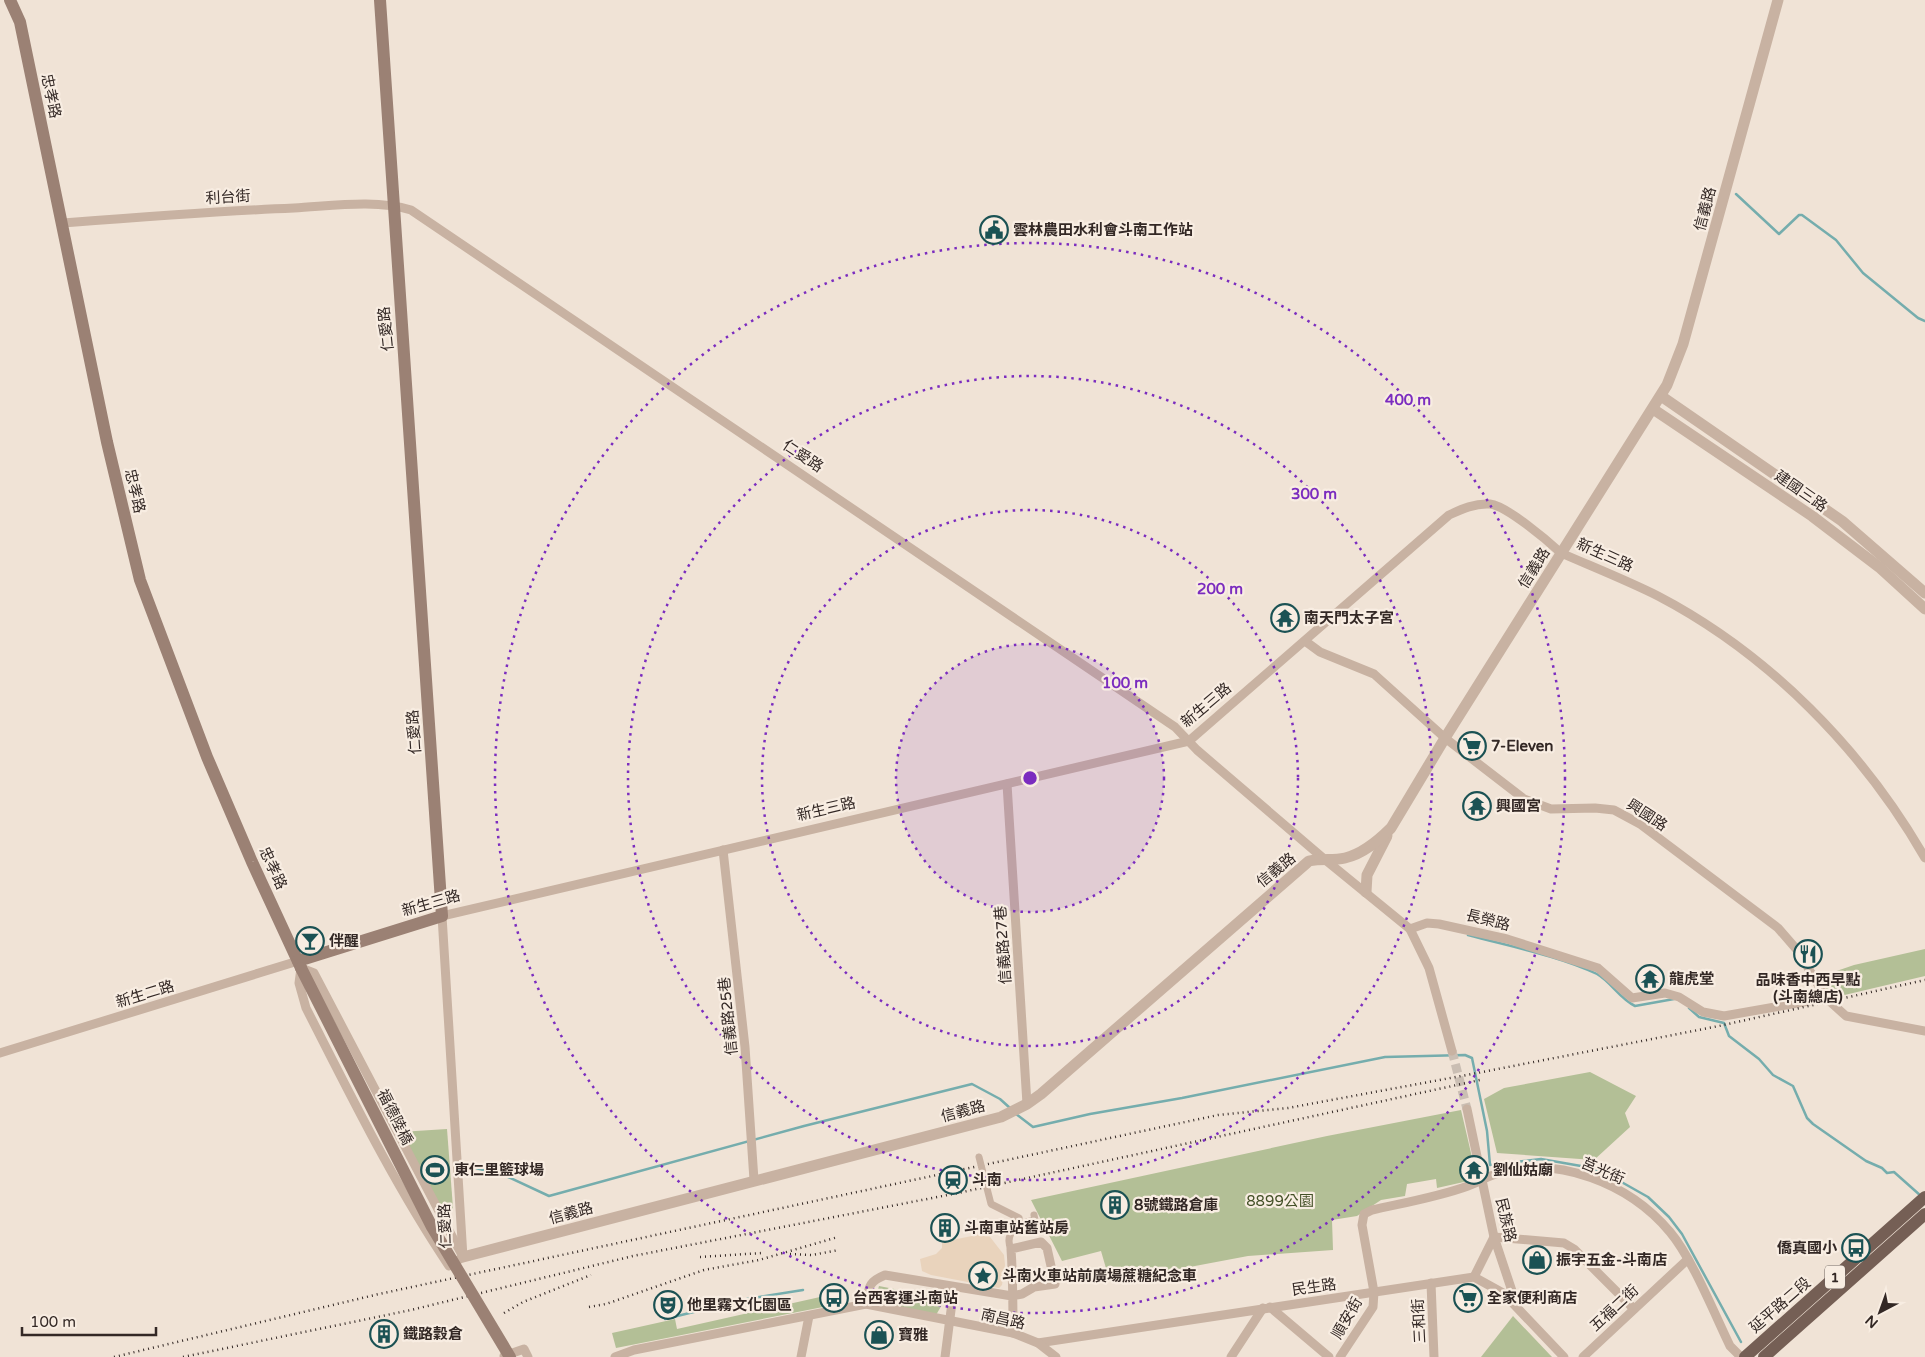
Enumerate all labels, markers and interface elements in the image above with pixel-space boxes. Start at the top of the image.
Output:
street label: 忠孝路 [38,72,64,120]
street label: 信義路 [1690,185,1720,233]
street label: 利台街 [205,187,251,207]
public building icon: 雲林農田水利會斗南工作站 [979,215,1009,245]
place label: 雲林農田水利會斗南工作站 [1013,221,1193,239]
street label: 仁愛路 [375,306,397,352]
text: 400 m [1385,391,1431,409]
street label: 仁愛路 [779,436,827,476]
street label: 建國三路 [1771,466,1831,516]
street label: 忠孝路 [121,467,149,515]
text: 300 m [1291,485,1337,503]
street label: 新生三路 [1574,535,1636,575]
street label: 信義路 [1514,544,1554,592]
text: 200 m [1197,580,1243,598]
temple icon: 南天門太子宮 [1270,603,1300,633]
place label: 南天門太子宮 [1304,609,1394,627]
text: 100 m [1102,674,1148,692]
street label: 新生三路 [1177,679,1235,731]
street label: 仁愛路 [403,709,425,755]
supermarket icon: 7-Eleven [1457,731,1487,761]
place label: 7-Eleven [1491,737,1553,755]
centre of rings [1021,769,1039,787]
temple icon: 興國宮 [1462,791,1492,821]
street label: 新生三路 [795,793,857,825]
street label: 興國路 [1623,795,1671,835]
place label: 興國宮 [1496,797,1541,815]
street label: 忠孝路 [255,844,291,892]
street label: 信義路 [1253,849,1299,891]
street label: 新生三路 [400,886,462,920]
street label: 信義路27巷 [991,905,1015,985]
street label: 長榮路 [1464,906,1512,934]
bar icon: 伴醒 [295,926,325,956]
place label: 伴醒 [329,932,359,950]
restaurant icon: 品味香中西早點 (斗南總店) [1793,939,1823,969]
temple icon: 龍虎堂 [1635,964,1665,994]
place label: 龍虎堂 [1669,970,1714,988]
place label: 品味香中西早點 (斗南總店) [1755,971,1861,1006]
street label: 信義路25巷 [715,976,741,1056]
street label: 新生二路 [114,977,176,1011]
street label: 福德陸橋 [373,1086,417,1148]
street label: 信義路 [939,1096,987,1126]
street label: 莒光街 [1579,1154,1627,1188]
sports icon: 東仁里籃球場 [420,1155,450,1185]
temple icon: 劉仙姑廟 [1459,1155,1489,1185]
place label: 東仁里籃球場 [454,1161,544,1179]
place label: 劉仙姑廟 [1493,1161,1553,1179]
station icon: 斗南 [938,1165,968,1195]
place label: 斗南 [972,1171,1002,1189]
building icon: 8號鐵路倉庫 [1100,1190,1130,1220]
park label: 8899公園 [1246,1192,1314,1210]
place label: 8號鐵路倉庫 [1134,1196,1218,1214]
street label: 民族路 [1492,1196,1520,1244]
street label: 信義路 [547,1198,595,1228]
street label: 仁愛路 [435,1203,455,1249]
building icon: 斗南車站舊站房 [930,1213,960,1243]
place label: 斗南車站舊站房 [964,1219,1069,1237]
bus stop icon: 僑真國小 [1841,1233,1871,1263]
place label: 僑真國小 [1777,1239,1838,1257]
shop icon: 振宇五金-斗南店 [1522,1245,1552,1275]
place label: 振宇五金-斗南店 [1556,1251,1667,1269]
place icon: 斗南火車站前廣場蔗糖紀念車 [968,1261,998,1291]
road number: 1 [1825,1266,1845,1288]
place label: 斗南火車站前廣場蔗糖紀念車 [1002,1267,1197,1285]
street label: 延平路二段 [1746,1274,1814,1336]
street label: 民生路 [1290,1275,1338,1299]
street label: 五福二街 [1586,1281,1642,1335]
bus stop icon: 台西客運斗南站 [819,1283,849,1313]
supermarket icon: 全家便利商店 [1453,1283,1483,1313]
north arrow [1855,1287,1905,1337]
place label: 台西客運斗南站 [853,1289,958,1307]
place label: 全家便利商店 [1487,1289,1577,1307]
theatre icon: 他里霧文化園區 [653,1290,683,1320]
street label: 順安街 [1328,1294,1366,1342]
place label: 他里霧文化園區 [687,1296,792,1314]
street label: 三和街 [1409,1298,1429,1344]
scale bar [22,1304,156,1336]
street label: 南昌路 [979,1305,1027,1333]
text: N [1862,1311,1882,1332]
text: 100 m [30,1313,76,1331]
building icon: 鐵路穀倉 [369,1319,399,1349]
shop icon: 寶雅 [864,1320,894,1350]
place label: 鐵路穀倉 [403,1325,463,1343]
place label: 寶雅 [898,1326,928,1344]

